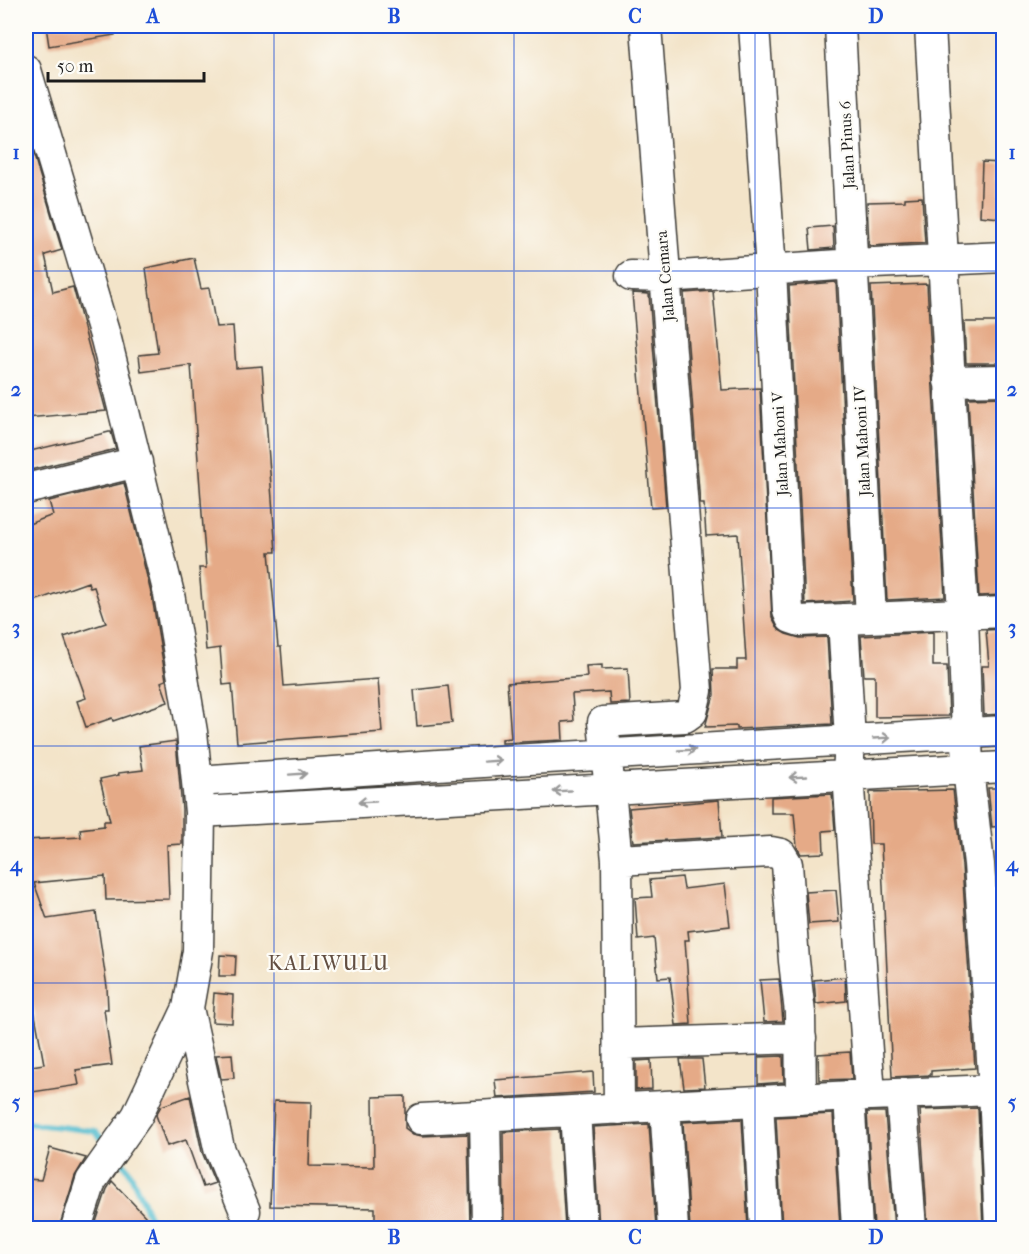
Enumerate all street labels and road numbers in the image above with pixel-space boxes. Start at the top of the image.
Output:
street label: Jalan Pinus 6 [835,100,859,192]
street label: Jalan Cemara [652,229,679,324]
street label: Jalan Mahoni IV [850,385,874,499]
street label: Jalan Mahoni V [768,391,792,499]

